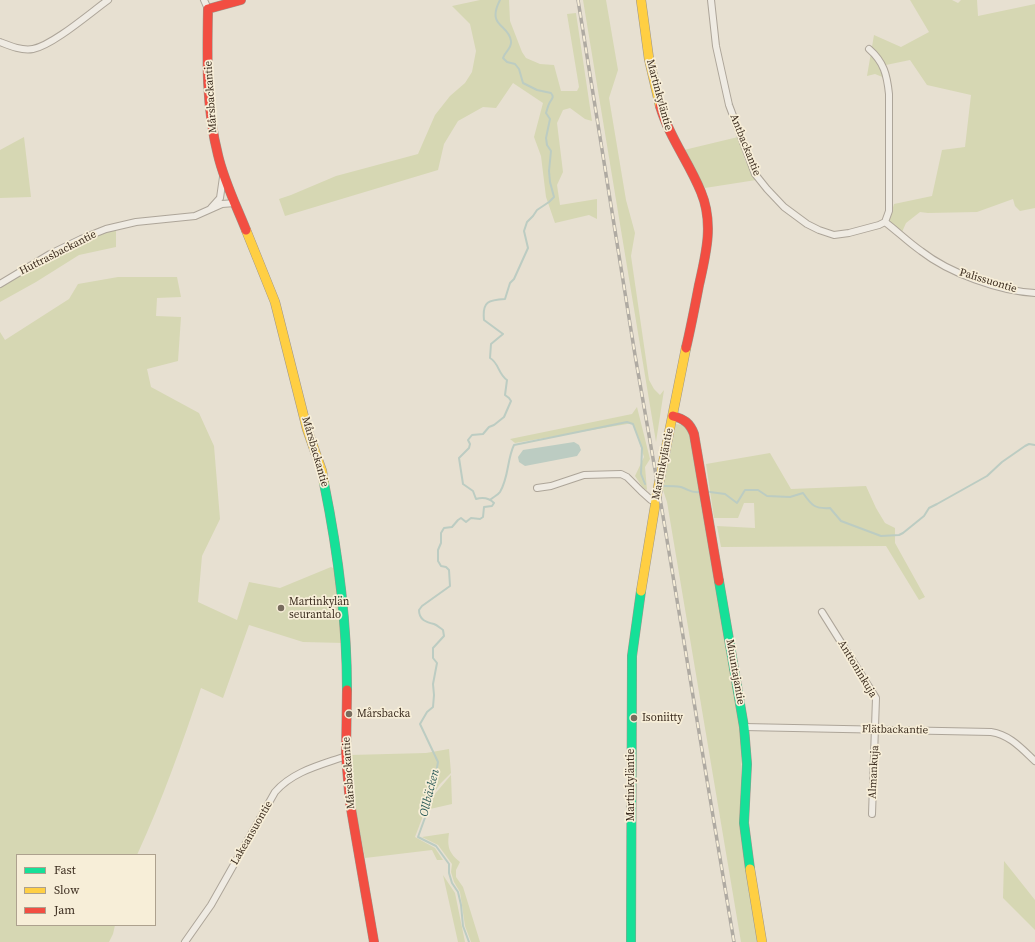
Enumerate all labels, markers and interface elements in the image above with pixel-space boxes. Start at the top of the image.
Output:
street label: Martinkyläntie [643,58,675,132]
street label: Mårsbackantie [202,60,220,134]
street label: Antbackantie [727,112,763,178]
street label: Huttrasbackantie [17,228,99,278]
street label: Palissuontie [958,266,1018,296]
street label: Mårsbackantie [299,415,331,489]
street label: Martinkyläntie [650,427,676,501]
place label: Martinkylän seurantalo [289,595,349,621]
marker: Martinkylän seurantalo [276,603,286,613]
street label: Muuntajantie [723,638,747,706]
street label: Anttoninkuja [835,638,879,700]
place label: Mårsbacka [357,707,410,721]
marker: Mårsbacka [344,709,354,719]
place label: Isoniitty [642,711,683,725]
marker: Isoniitty [629,713,639,723]
street label: Flätbackantie [862,723,928,737]
street label: Mårsbackantie [340,736,358,810]
street label: Almankuja [866,745,882,799]
street label: Martinkyläntie [624,749,638,821]
water label: Ollbäcken [417,768,443,818]
street label: Lakeansuontie [228,799,276,867]
legend [16,854,156,926]
text: Fast [54,862,76,878]
text: Slow [54,882,79,898]
text: Jam [54,902,75,918]

